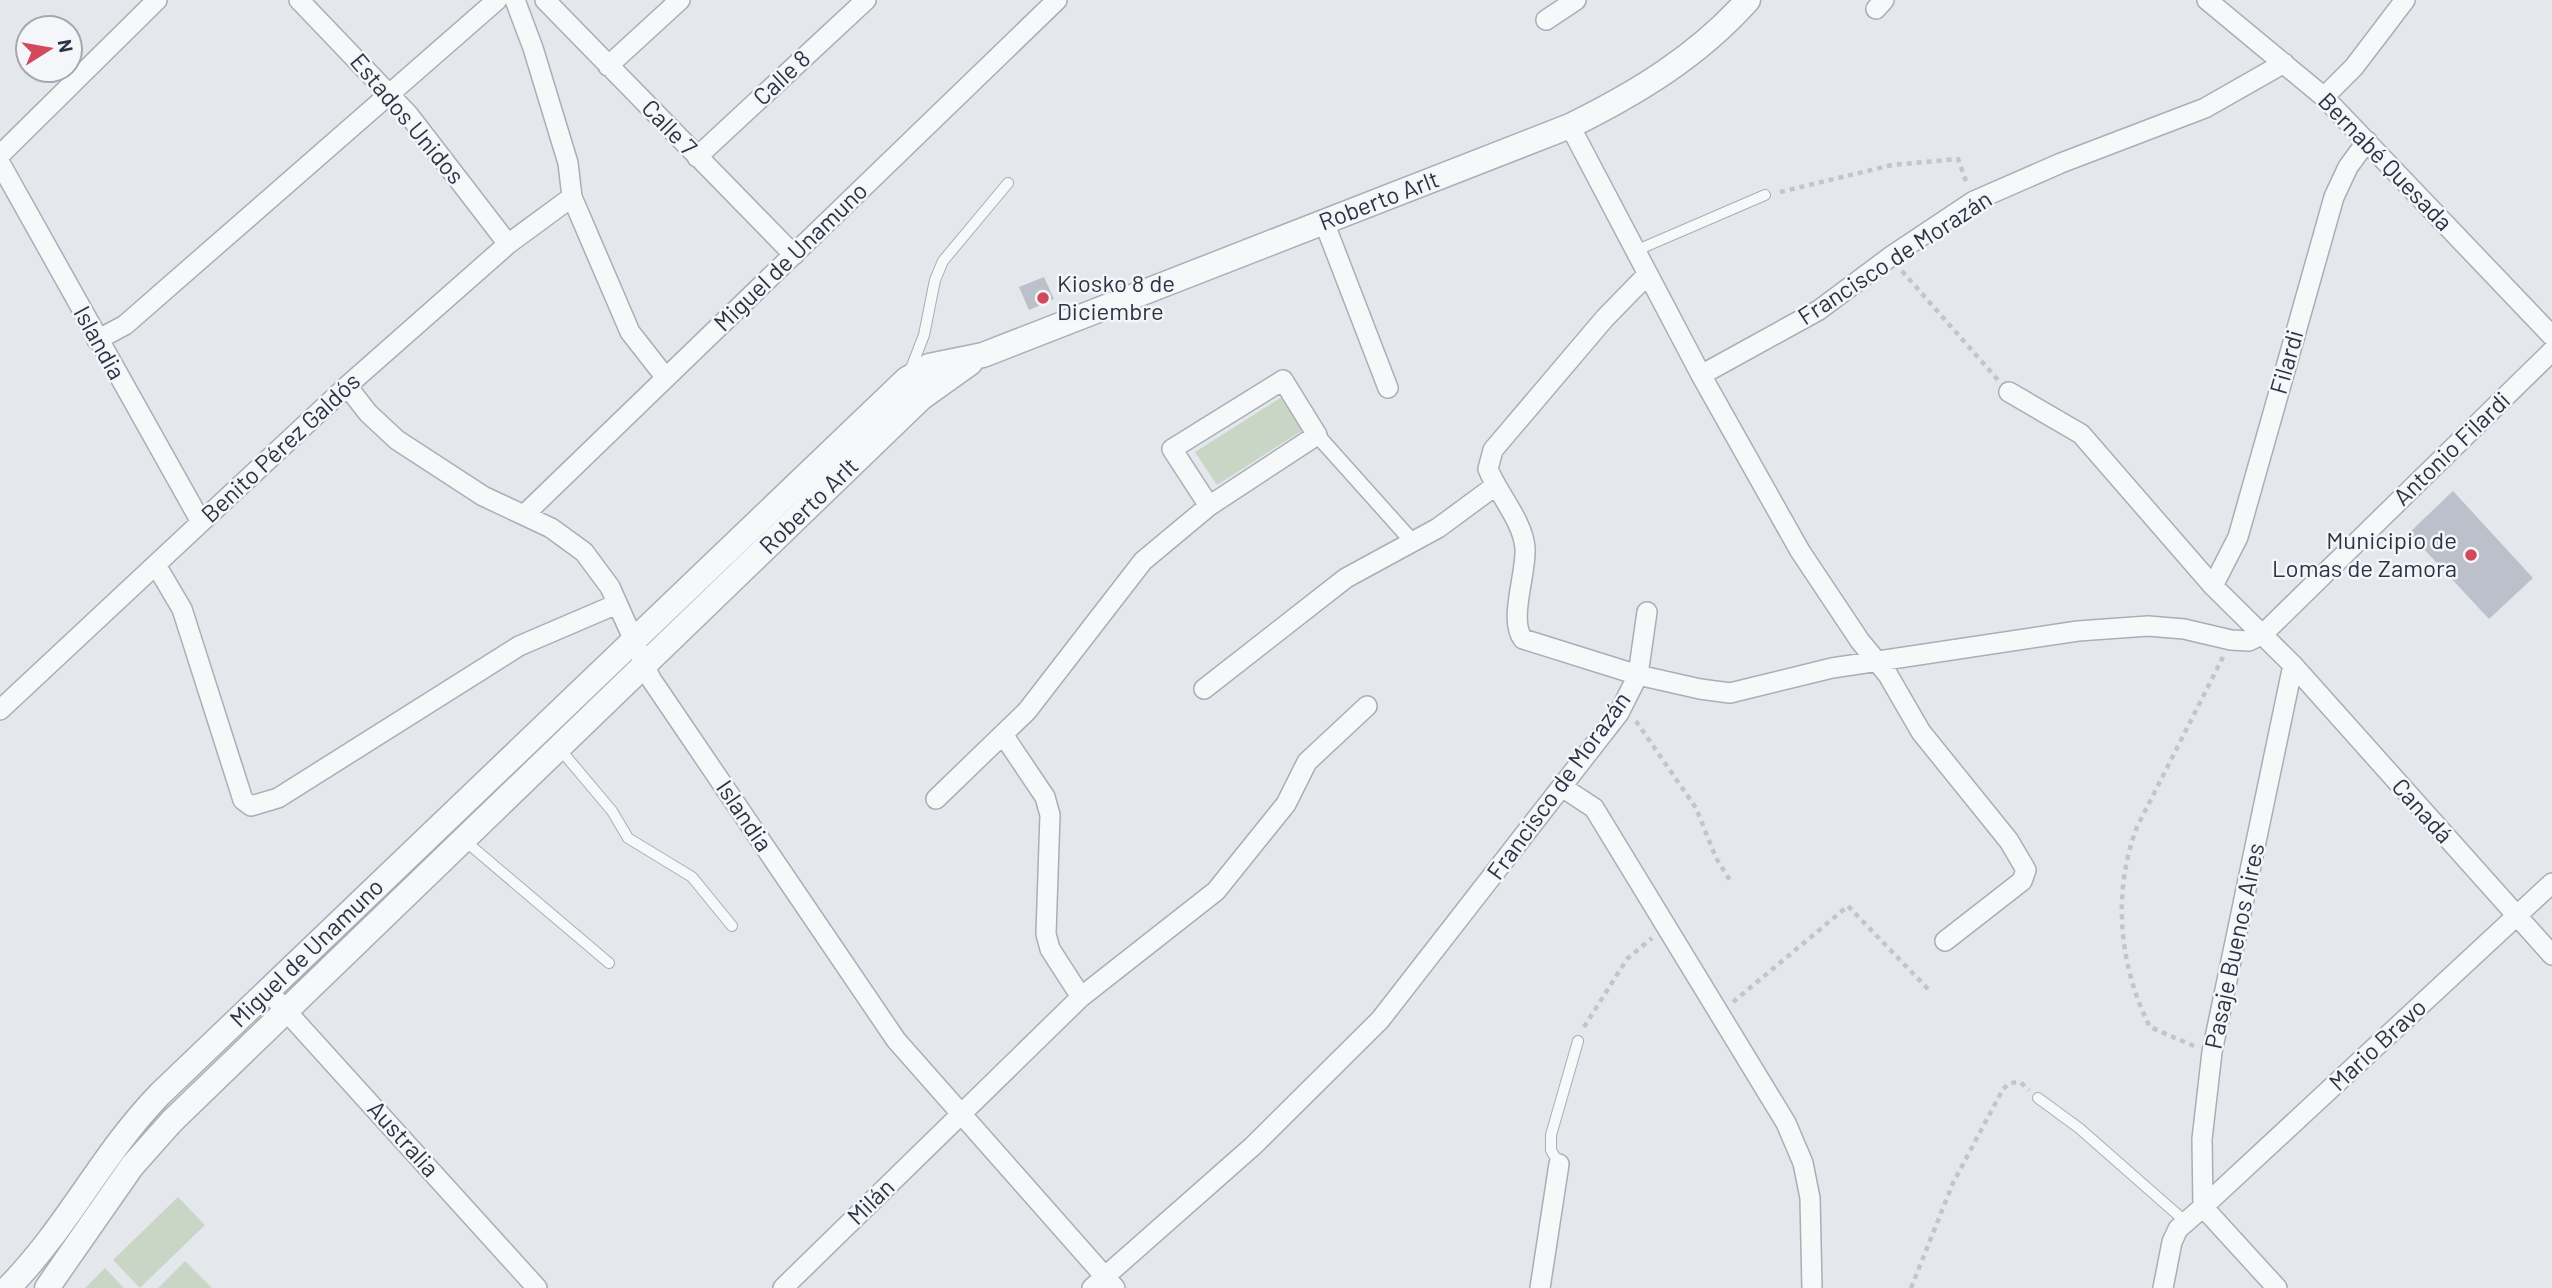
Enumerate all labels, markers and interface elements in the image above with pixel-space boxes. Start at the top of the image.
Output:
north arrow [14,14,84,84]
text: N [54,37,79,54]
street label: Calle 8 [746,43,816,111]
street label: Estados Unidos [345,47,471,189]
street label: Bernabé Quesada [2313,86,2459,236]
street label: Calle 7 [636,93,704,161]
street label: Roberto Arlt [1314,163,1443,236]
street label: Miguel de Unamuno [707,175,873,337]
street label: Francisco de Morazán [1792,183,1997,330]
place label: Kiosko 8 de Diciembre [1057,268,1175,325]
marker: Kiosko 8 de Diciembre [1035,290,1051,306]
street label: Islandia [68,300,132,384]
street label: Filardi [2263,326,2309,397]
street label: Benito Pérez Galdós [195,366,365,528]
street label: Antonio Filardi [2386,385,2515,511]
street label: Roberto Arlt [752,451,863,559]
place label: Municipio de Lomas de Zamora [2272,525,2457,582]
marker: Municipio de Lomas de Zamora [2463,547,2479,563]
street label: Francisco de Morazán [1480,685,1636,885]
street label: Canadá [2387,772,2460,848]
street label: Islandia [711,774,780,856]
street label: Pasaje Buenos Aires [2198,840,2270,1051]
street label: Miguel de Unamuno [223,871,389,1033]
street label: Mario Bravo [2322,992,2432,1096]
street label: Australia [362,1094,446,1182]
street label: Milán [840,1172,899,1230]

